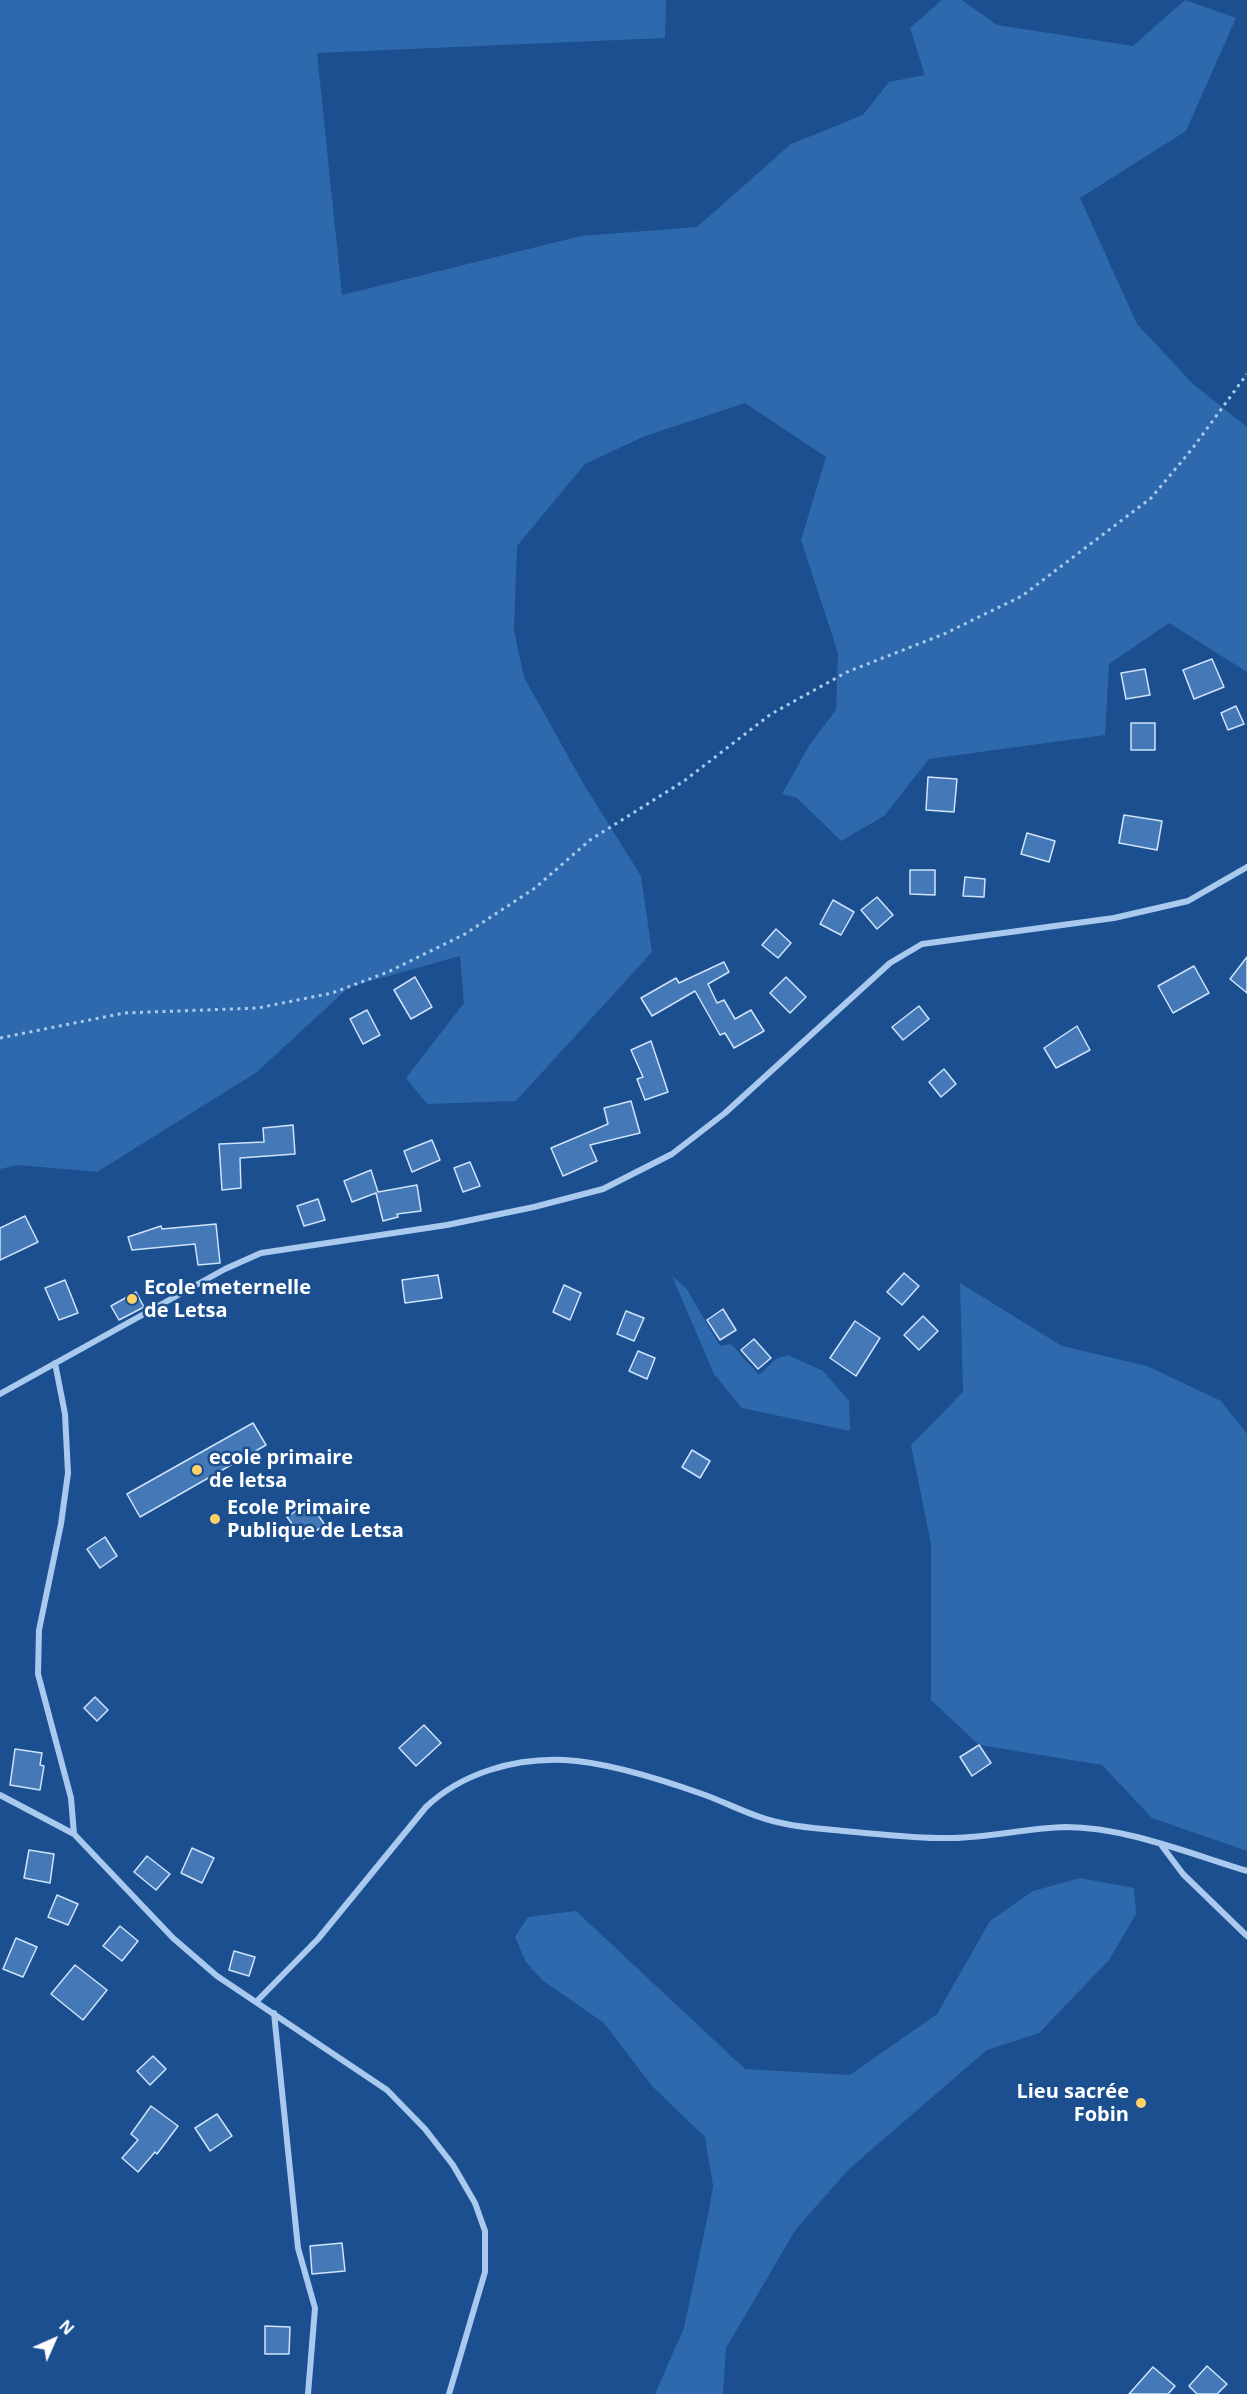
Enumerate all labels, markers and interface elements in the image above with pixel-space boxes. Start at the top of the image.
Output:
place label: Ecole meternelle de Letsa [144,1276,311,1323]
marker: Ecole meternelle de Letsa [125,1292,139,1306]
place label: ecole primaire de letsa [209,1446,353,1493]
marker: ecole primaire de letsa [190,1463,204,1477]
place label: Ecole Primaire Publique de Letsa [227,1496,404,1543]
marker: Ecole Primaire Publique de Letsa [208,1512,222,1526]
place label: Lieu sacrée Fobin [1016,2080,1129,2127]
marker: Lieu sacrée Fobin [1134,2096,1148,2110]
north arrow [24,2310,84,2370]
text: N [54,2315,79,2340]

